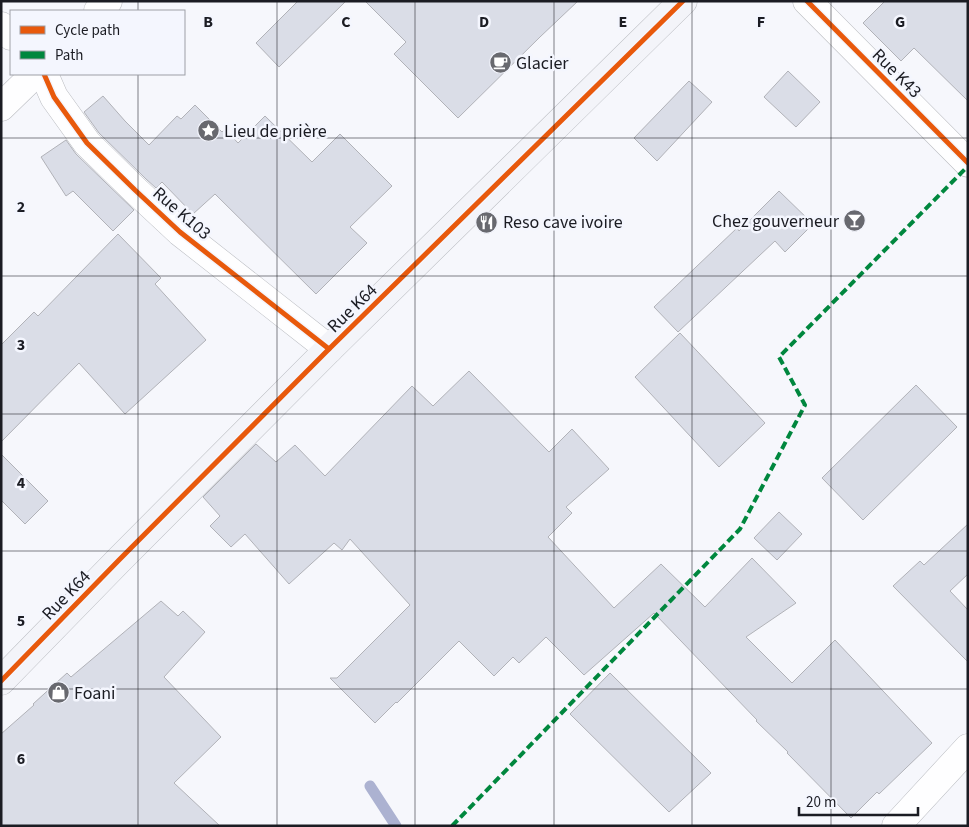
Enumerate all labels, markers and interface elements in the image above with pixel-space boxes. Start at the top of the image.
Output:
legend [10,10,185,75]
text: B [203,11,213,33]
text: C [341,11,351,33]
text: D [479,11,489,33]
text: E [619,11,627,33]
text: F [757,11,765,33]
text: G [895,11,905,33]
text: Cycle path [55,20,120,41]
street label: Rue K43 [866,43,927,104]
text: Path [55,45,83,66]
cafe icon: Glacier [488,51,512,75]
place label: Glacier [516,51,569,76]
place icon: Lieu de prière [196,119,220,143]
place label: Lieu de prière [224,119,327,144]
street label: Rue K103 [147,181,216,246]
text: 2 [17,196,25,218]
place label: Chez gouverneur [712,209,840,234]
bar icon: Chez gouverneur [843,209,867,233]
restaurant icon: Reso cave ivoire [475,210,499,234]
place label: Reso cave ivoire [503,210,623,235]
street label: Rue K64 [322,278,383,339]
text: 3 [17,334,25,356]
text: 4 [17,472,26,494]
street label: Rue K64 [36,565,97,626]
text: 5 [17,610,25,632]
shop icon: Foani [46,681,70,705]
place label: Foani [74,681,116,706]
text: 6 [17,748,25,770]
scale bar [799,784,918,816]
text: 20 m [806,792,836,813]

